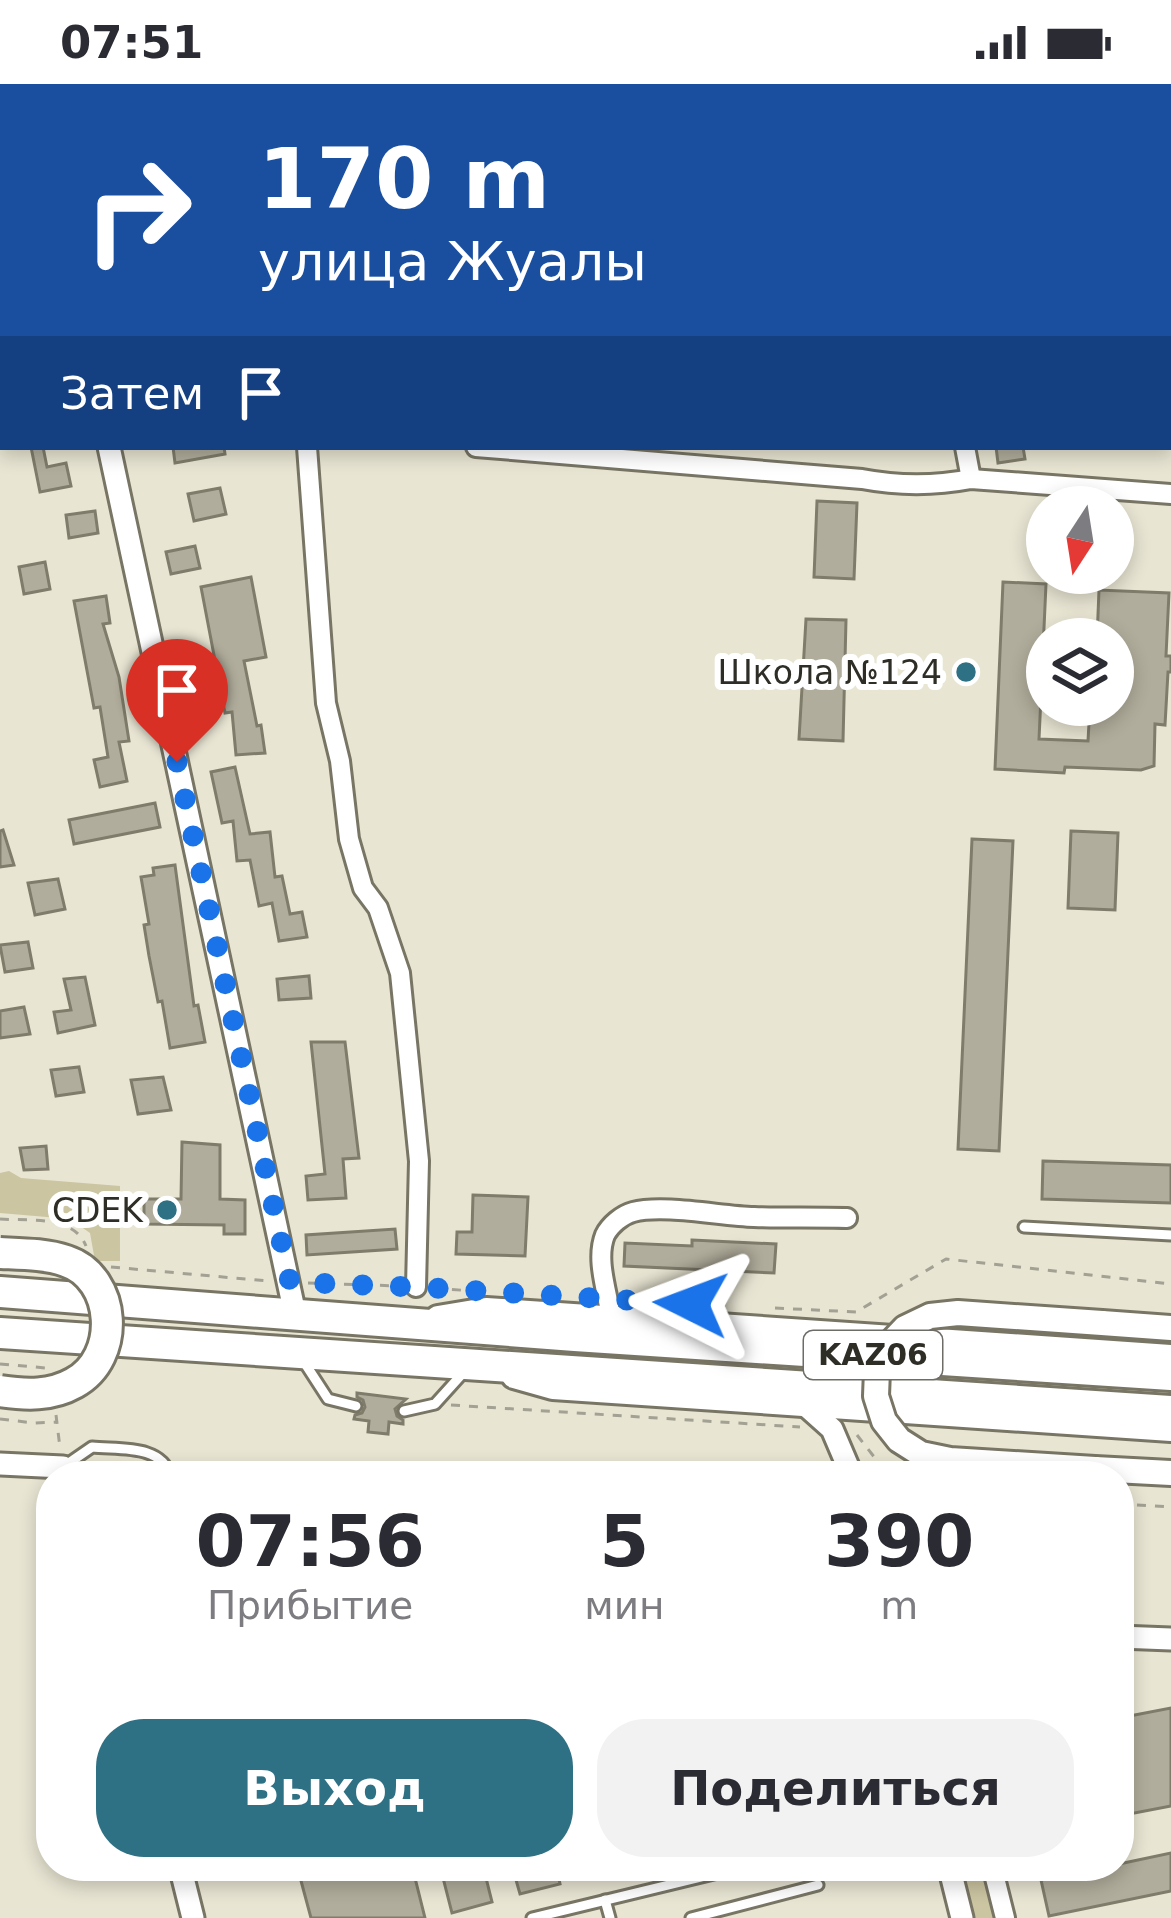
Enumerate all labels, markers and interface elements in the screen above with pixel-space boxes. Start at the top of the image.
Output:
text: 07:51 [60,16,203,69]
text: 170 m [258,130,550,228]
icon: right [60,132,216,288]
text: улица Жуалы [258,230,647,293]
icon: arrive [228,360,294,426]
text: Затем [60,367,204,420]
north arrow [1026,486,1134,594]
map controls [1026,486,1134,726]
button: layers [1026,618,1134,726]
pin [126,639,228,762]
place label: Школа №124 [717,653,942,692]
icon: arrive [144,657,210,723]
marker: Школа №124 [953,659,979,685]
place label: CDEK [52,1191,144,1230]
marker: CDEK [154,1197,180,1223]
position arrow [628,1241,754,1367]
road number: KАZ06 [804,1331,942,1379]
text: 07:56 [196,1499,425,1583]
text: 5 [599,1499,649,1583]
text: 390 [824,1499,974,1583]
text: Прибытие [207,1583,413,1628]
text: мин [584,1583,665,1628]
text: m [880,1583,918,1628]
button: Выход [96,1719,573,1857]
button: Поделиться [597,1719,1074,1857]

